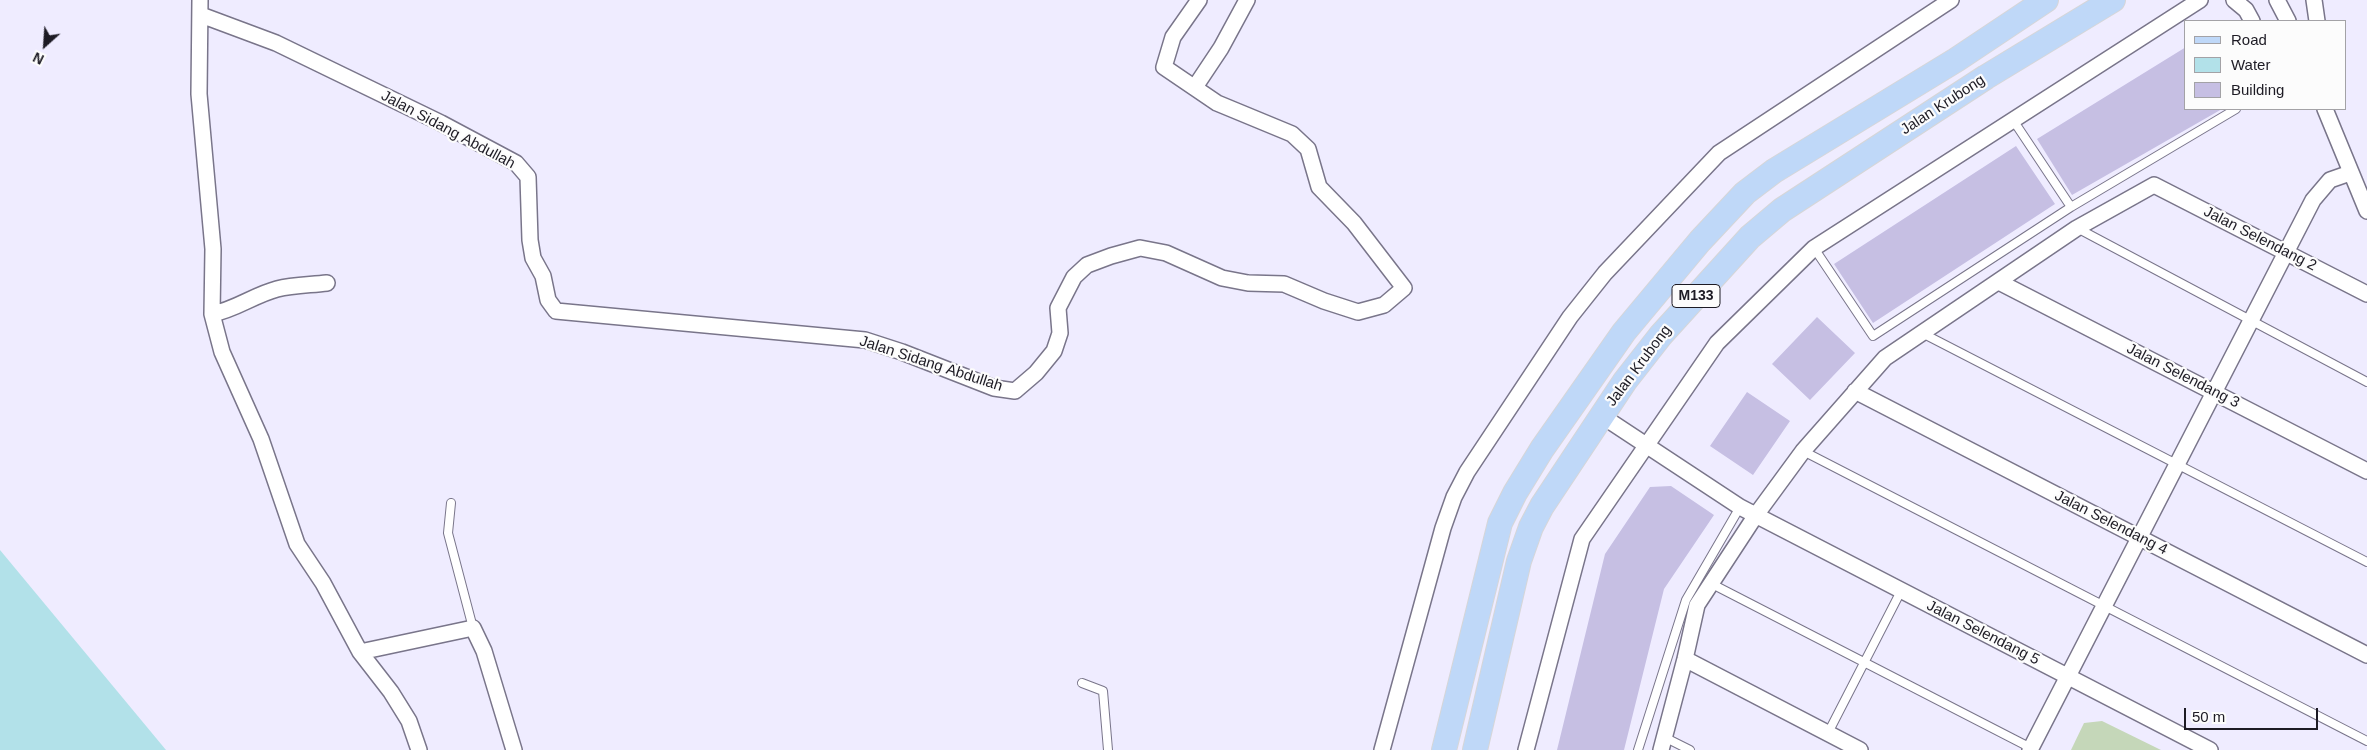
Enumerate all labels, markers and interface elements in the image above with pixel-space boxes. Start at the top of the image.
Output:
north arrow [20,20,70,70]
legend [2184,20,2347,110]
text: Road [2231,31,2267,48]
text: N [30,49,46,68]
text: Water [2231,56,2270,73]
street label: Jalan Krubong [1898,71,1988,139]
text: Building [2231,81,2284,98]
street label: Jalan Sidang Abdullah [378,87,518,173]
street label: Jalan Selendang 2 [2201,203,2319,275]
road number: M133 [1672,284,1720,308]
street label: Jalan Krubong [1603,322,1675,410]
street label: Jalan Sidang Abdullah [857,332,1005,396]
street label: Jalan Selendang 3 [2124,340,2242,412]
street label: Jalan Selendang 4 [2052,487,2170,559]
street label: Jalan Selendang 5 [1924,597,2042,669]
scale bar [2187,698,2321,730]
text: 50 m [2192,708,2225,725]

